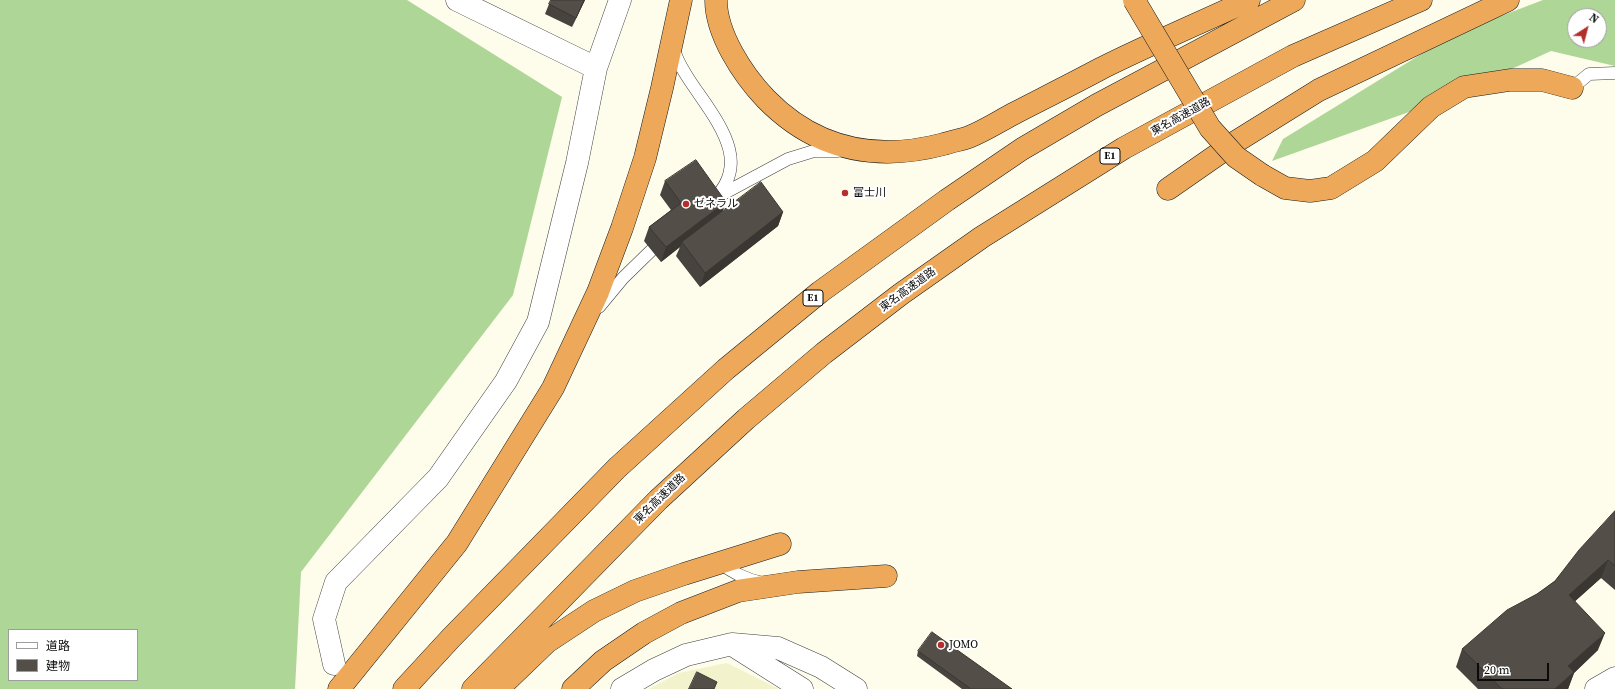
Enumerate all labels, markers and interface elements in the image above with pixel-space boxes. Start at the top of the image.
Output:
north arrow [1567,8,1607,48]
text: N [1586,10,1601,27]
street label: 東名高速道路 [1149,95,1213,139]
road number: E1 [1100,148,1120,164]
place label: 富士川 [853,186,886,200]
marker: 富士川 [840,188,850,198]
place label: ゼネラル [694,197,738,211]
marker: ゼネラル [681,199,691,209]
street label: 東名高速道路 [877,265,939,315]
road number: E1 [803,290,823,306]
street label: 東名高速道路 [632,471,688,527]
legend [8,629,138,681]
text: 道路 [46,638,70,654]
place label: JOMO [949,638,978,652]
marker: JOMO [936,640,946,650]
scale bar [1479,655,1551,681]
text: 建物 [46,658,70,674]
text: 20 m [1484,662,1510,678]

